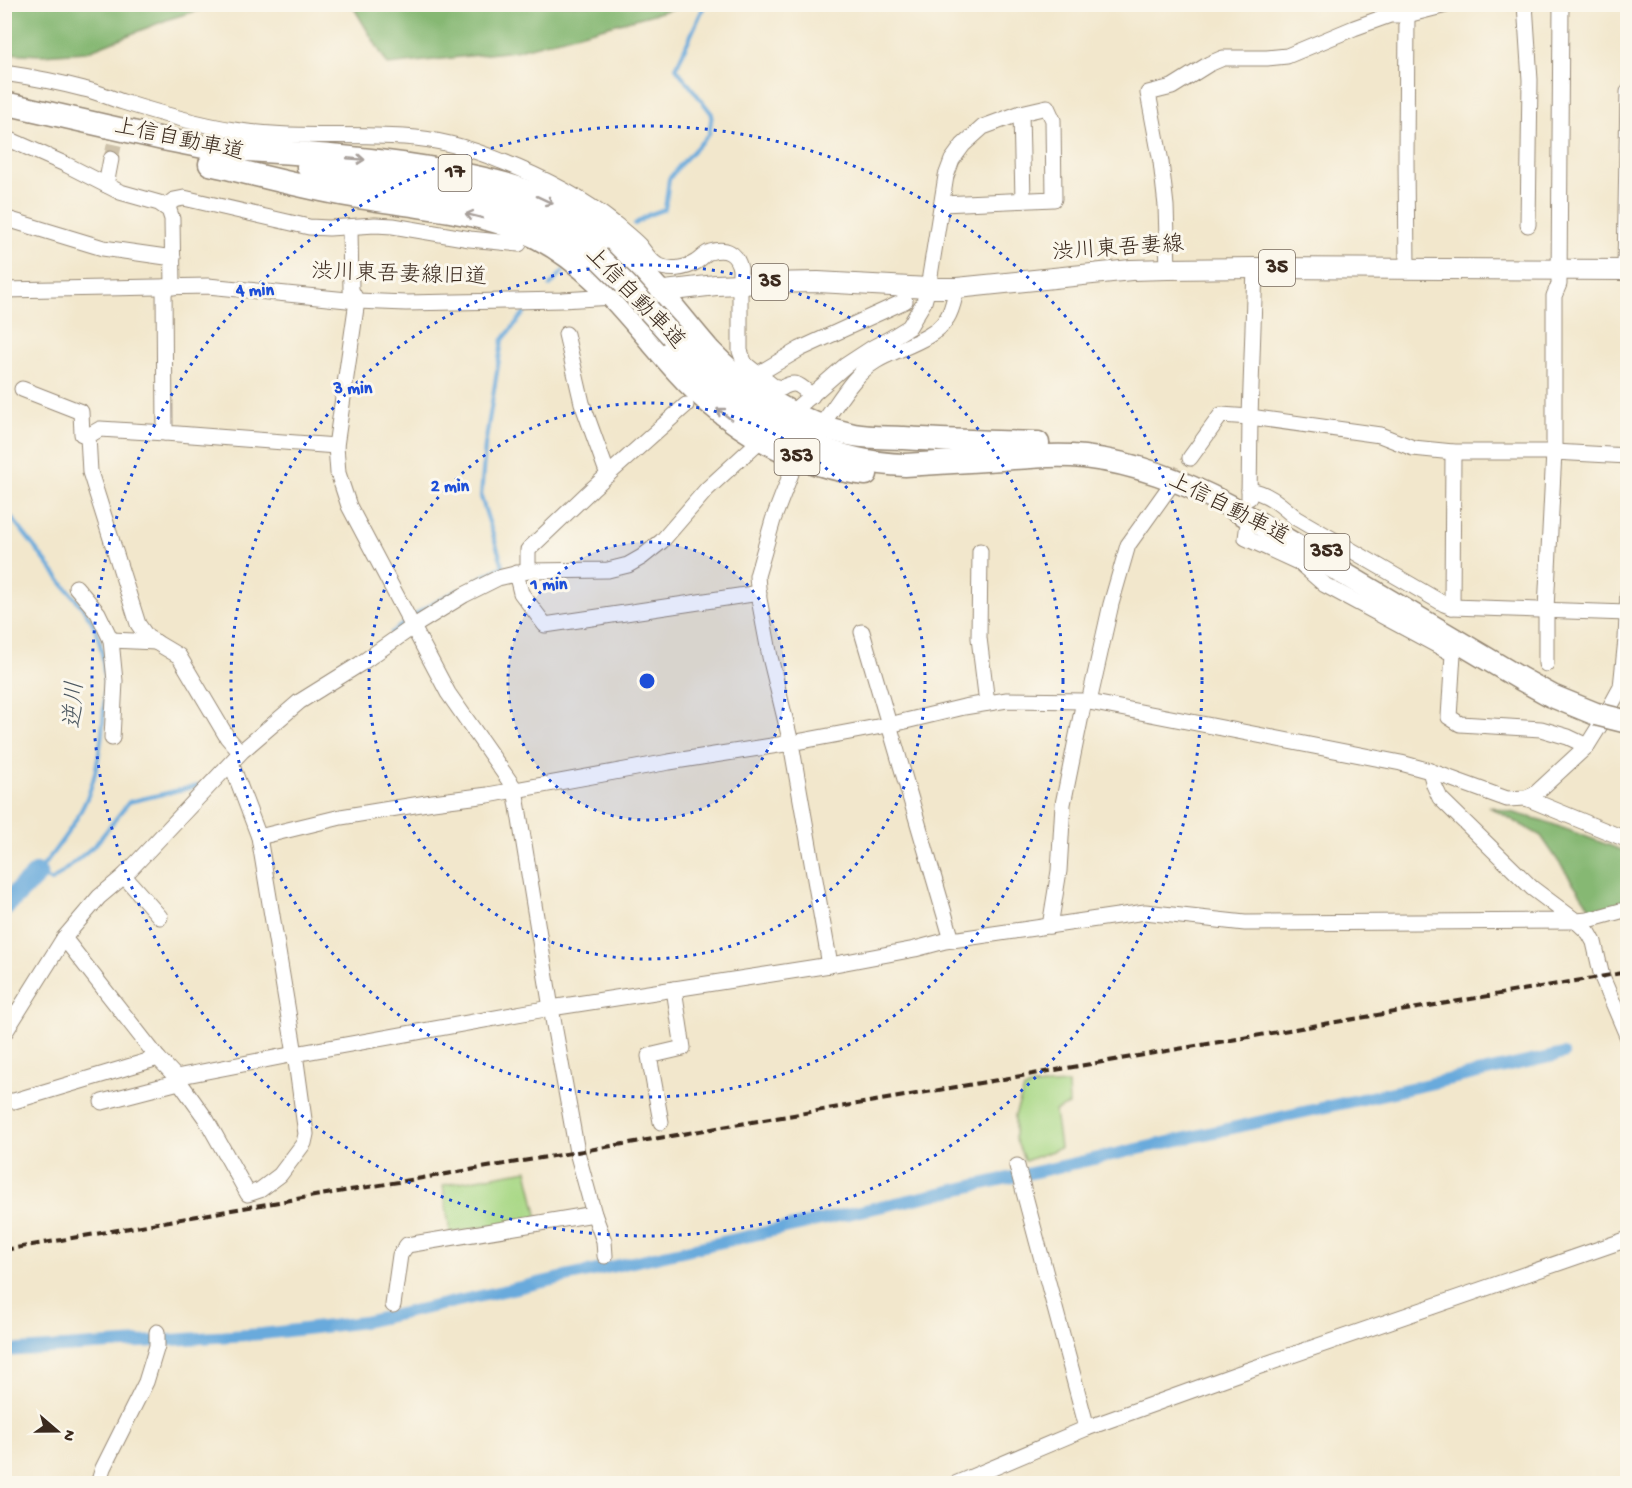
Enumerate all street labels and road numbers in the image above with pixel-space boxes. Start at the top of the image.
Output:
street label: 上信自動車道 [112,113,247,167]
road number: 17 [438,155,472,191]
street label: 渋川東吾妻線 [1051,231,1185,268]
street label: 上信自動車道 [579,241,691,356]
road number: 35 [1259,250,1295,286]
street label: 渋川東吾妻線旧道 [311,259,487,292]
road number: 35 [752,264,788,300]
road number: 353 [774,439,820,475]
street label: 上信自動車道 [1163,467,1294,552]
road number: 353 [1304,534,1350,570]

